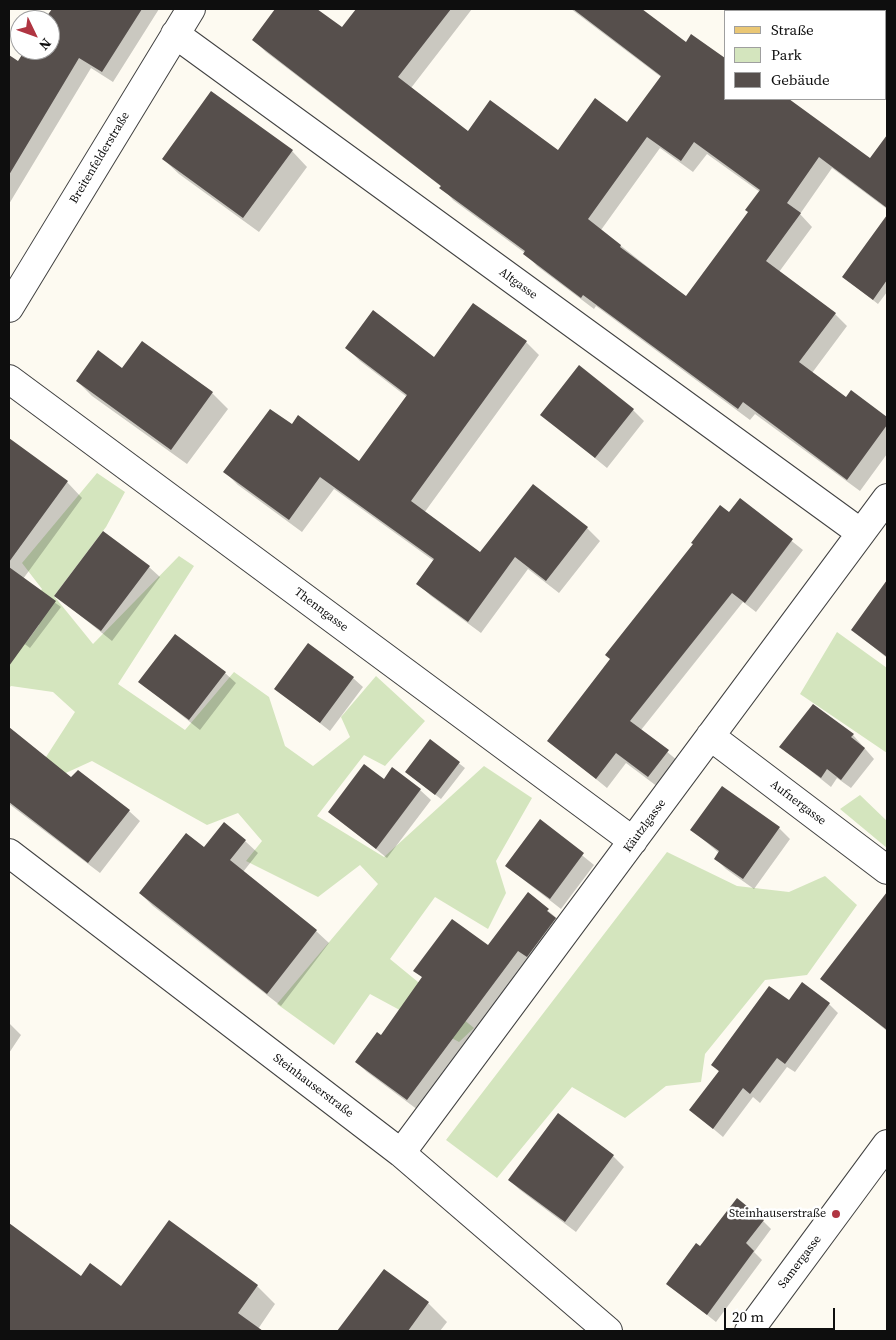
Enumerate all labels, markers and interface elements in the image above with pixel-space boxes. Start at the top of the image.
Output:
north arrow [10,10,60,60]
legend [724,10,886,100]
text: Straße [771,19,814,40]
text: N [35,34,56,55]
text: Park [771,44,802,65]
text: Gebäude [771,69,830,90]
street label: Breitenfelderstraße [67,110,133,206]
street label: Altgasse [496,265,540,303]
street label: Thenngasse [291,585,351,635]
street label: Aufnergasse [767,777,829,829]
street label: Käutzlgasse [621,797,669,855]
street label: Steinhauserstraße [270,1051,356,1121]
place label: Steinhauserstraße [729,1207,826,1221]
marker: Steinhauserstraße [830,1208,842,1220]
street label: Samergasse [775,1233,825,1291]
scale bar [726,1298,837,1330]
text: 20 m [732,1306,764,1327]

